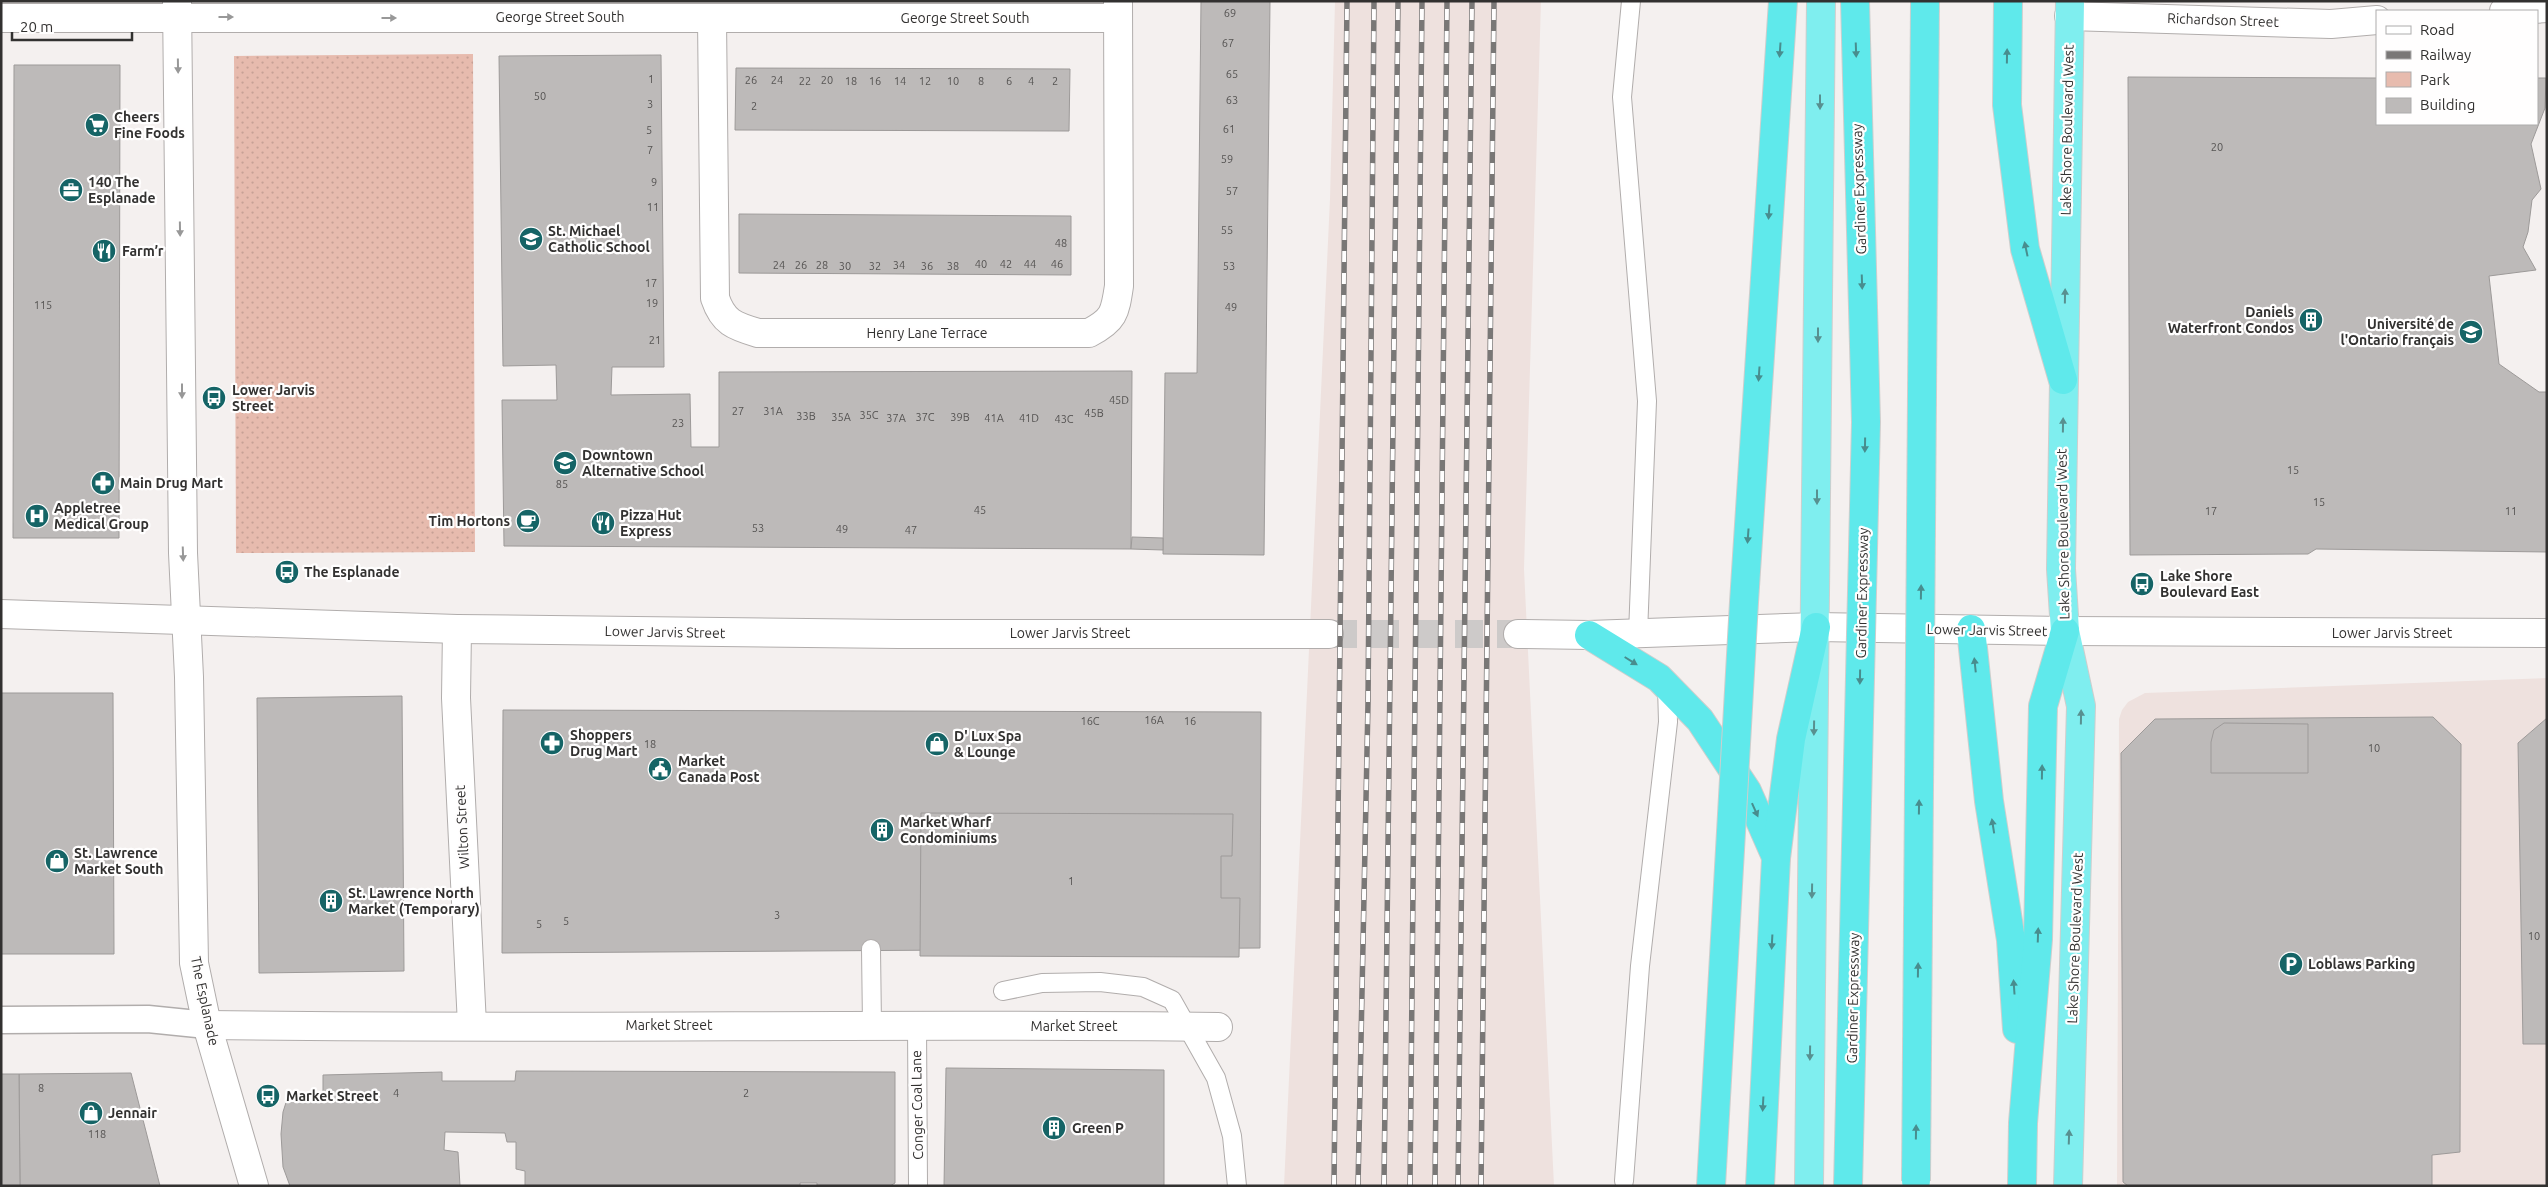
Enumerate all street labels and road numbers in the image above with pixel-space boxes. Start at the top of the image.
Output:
street label: George Street South [496,9,624,25]
street label: George Street South [901,10,1029,26]
street label: Richardson Street [2167,10,2280,30]
street label: Lake Shore Boulevard West [2058,44,2077,216]
street label: Gardiner Expressway [1849,123,1869,255]
street label: Henry Lane Terrace [866,325,988,341]
street label: Lake Shore Boulevard West [2053,448,2072,620]
street label: Gardiner Expressway [1853,527,1871,659]
street label: Lower Jarvis Street [1927,621,2048,639]
street label: Lower Jarvis Street [605,623,726,641]
street label: Lower Jarvis Street [1010,625,1131,641]
street label: Lower Jarvis Street [2332,625,2453,641]
street label: Wilton Street [452,784,472,869]
street label: Lake Shore Boulevard West [2064,852,2086,1024]
street label: Gardiner Expressway [1844,932,1862,1064]
street label: The Esplanade [188,955,222,1047]
street label: Market Street [625,1017,713,1033]
street label: Market Street [1030,1018,1118,1034]
street label: Conger Coal Lane [908,1050,926,1160]

